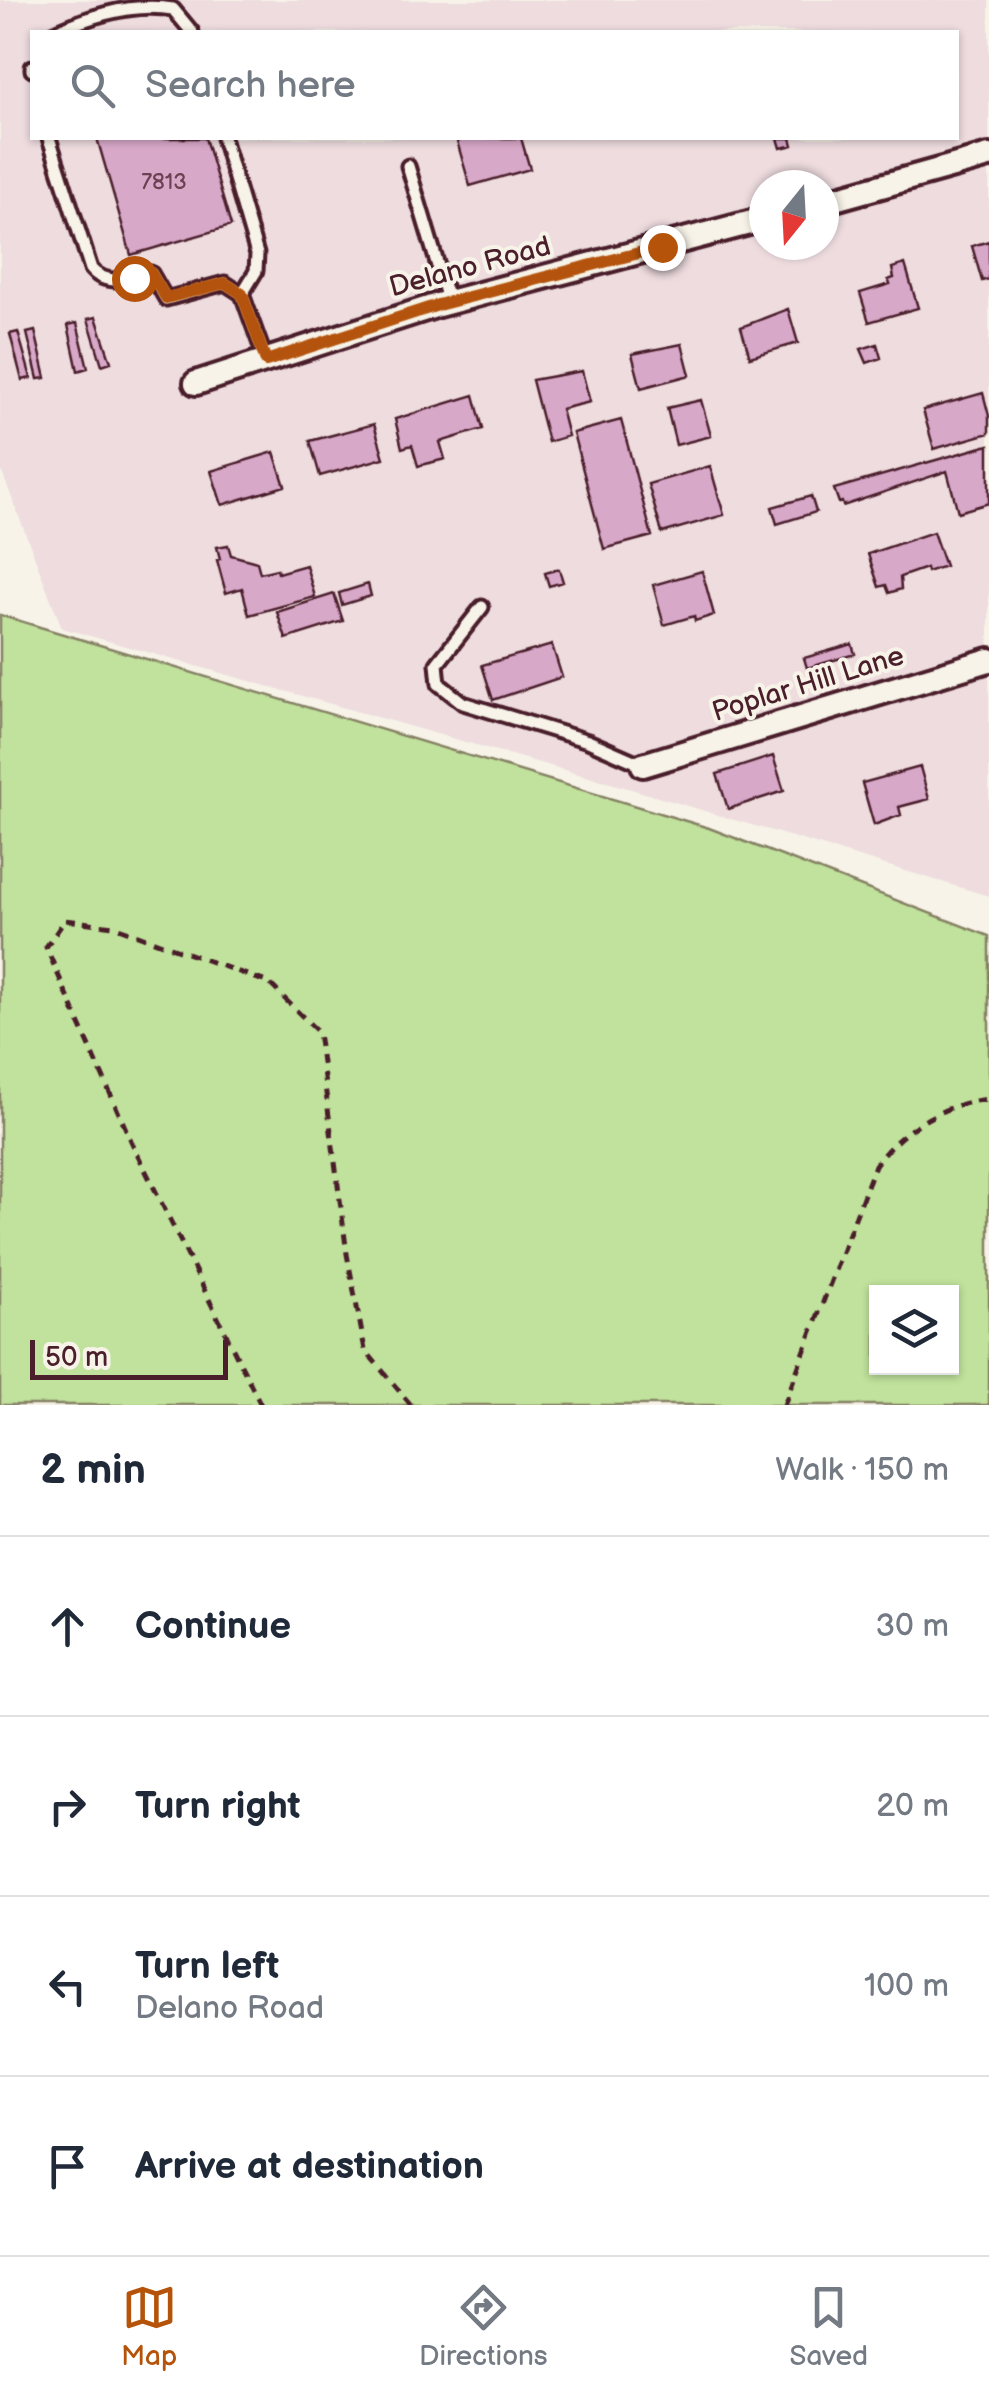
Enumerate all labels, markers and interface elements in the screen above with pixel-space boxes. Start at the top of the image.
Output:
search box [30,30,959,140]
icon: search [65,58,120,113]
text: Search here [145,63,356,108]
house number: 7813 [141,169,187,196]
north arrow [749,170,839,260]
route end [640,225,686,271]
street label: Delano Road [386,230,554,304]
route start [112,256,158,302]
street label: Poplar Hill Lane [708,639,908,729]
map controls [869,1285,959,1375]
button: layers [869,1285,959,1375]
scale bar [30,1335,228,1380]
text: 50 m [45,1341,108,1374]
text: 2 min [40,1445,146,1496]
text: Walk · 150 m [775,1451,949,1490]
icon: ahead [40,1599,95,1654]
text: Continue [135,1604,291,1649]
text: 30 m [875,1607,949,1646]
icon: right [40,1779,95,1834]
text: Turn right [135,1784,300,1829]
text: 20 m [876,1787,949,1826]
text: Turn left [135,1944,279,1989]
icon: left [40,1959,95,2014]
text: 100 m [864,1967,949,2006]
text: Delano Road [135,1989,324,2028]
icon: arrive [40,2139,95,2194]
text: Arrive at destination [135,2144,484,2189]
tab: Map [121,2280,177,2373]
tab: Directions [419,2280,548,2373]
tab: Saved [790,2280,868,2373]

